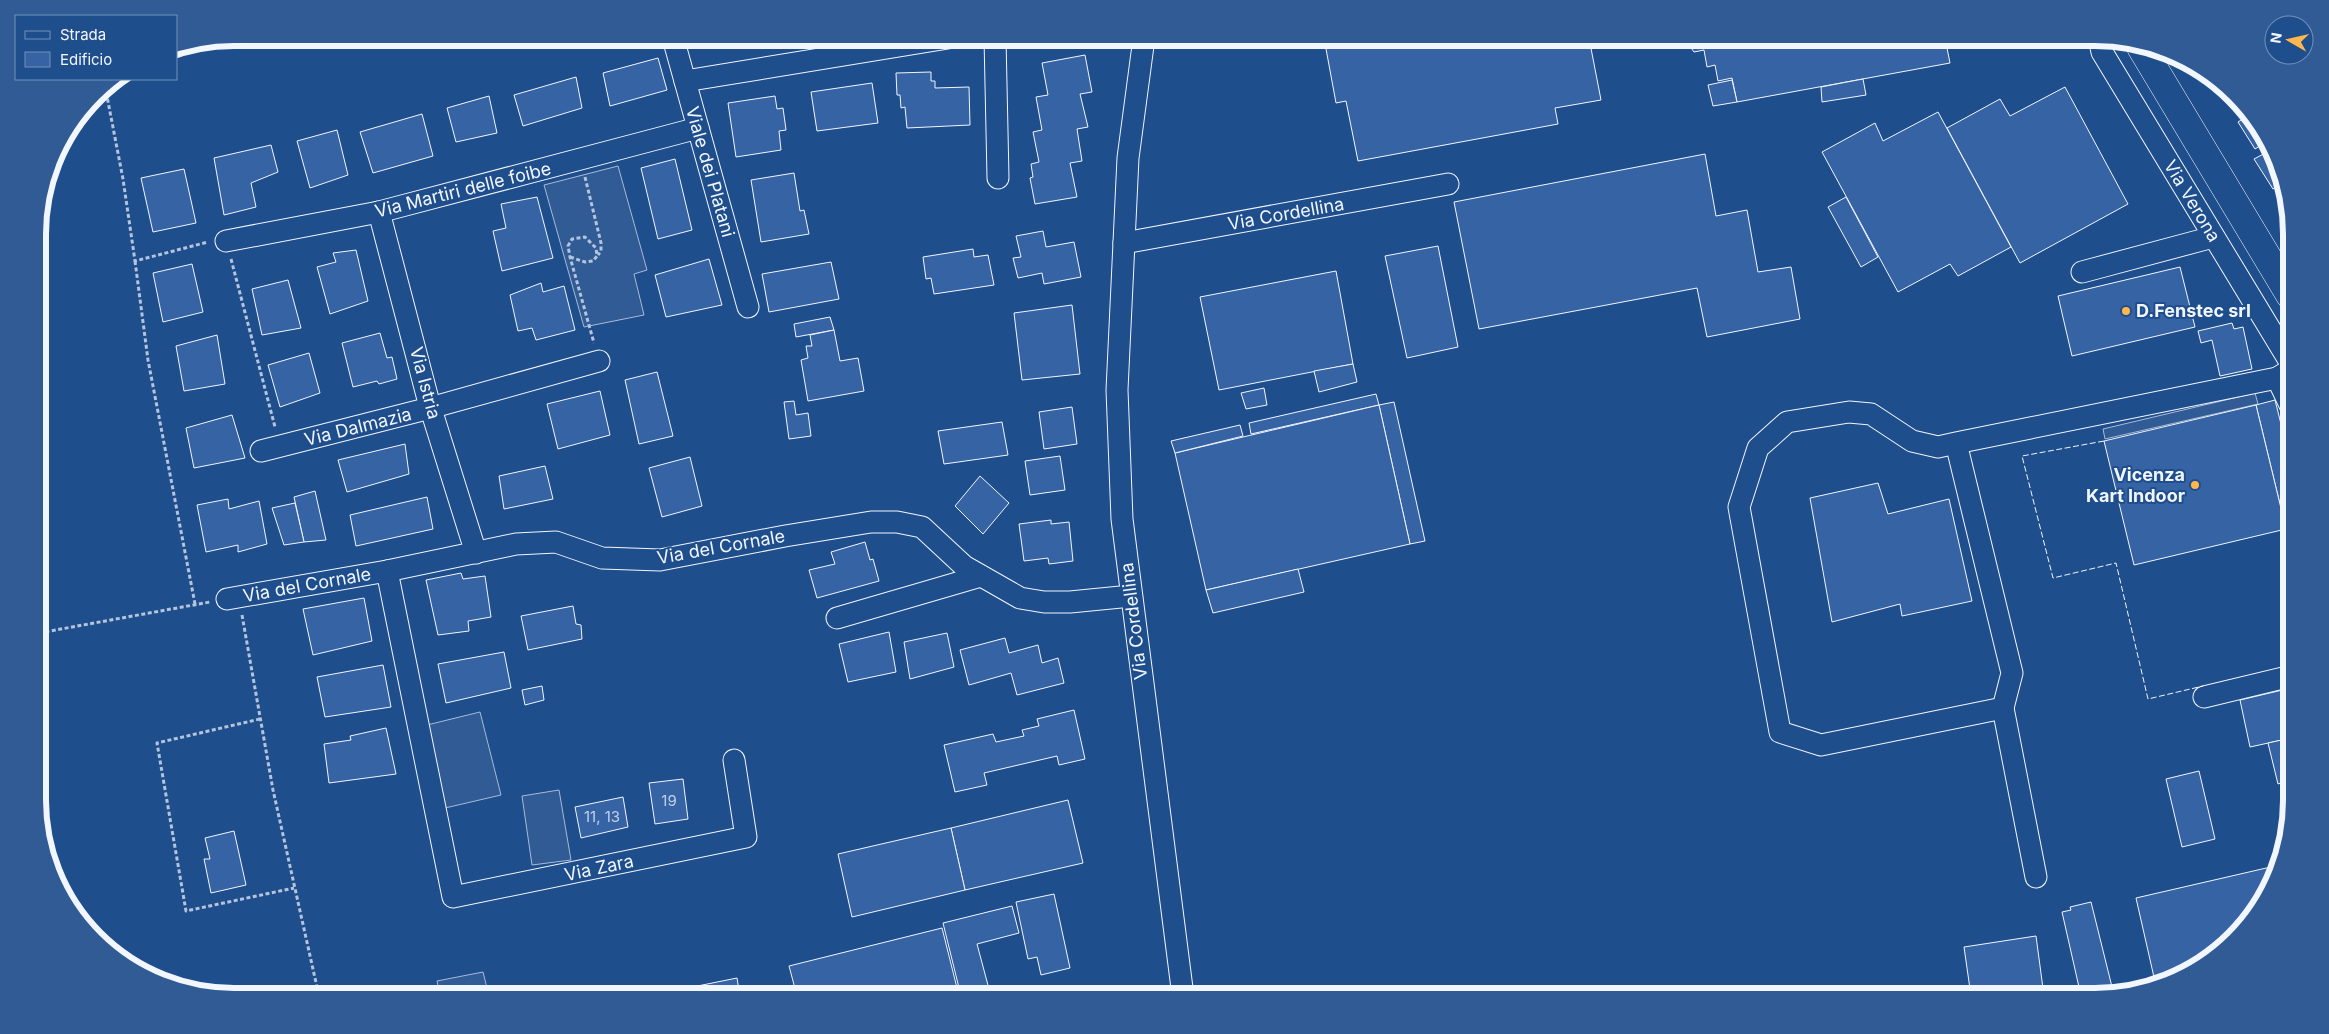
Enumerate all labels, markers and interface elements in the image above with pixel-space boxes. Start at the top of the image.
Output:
legend [15,15,178,80]
north arrow [2264,15,2314,65]
text: Strada [60,25,106,44]
text: N [2266,31,2285,44]
text: Edificio [60,50,112,69]
street label: Viale dei Platani [682,104,739,240]
street label: Via Verona [2160,156,2225,246]
street label: Via Martiri delle foibe [373,157,553,222]
street label: Via Cordellina [1226,193,1346,234]
place label: D.Fenstec srl [2136,300,2251,321]
marker: D.Fenstec srl [2120,305,2132,317]
street label: Via Istria [406,345,445,421]
street label: Via Dalmazia [302,403,414,450]
place label: Vicenza Kart Indoor [2086,464,2185,506]
marker: Vicenza Kart Indoor [2189,479,2201,491]
street label: Via del Cornale [655,525,786,568]
street label: Via Cordellina [1116,561,1151,681]
street label: Via del Cornale [241,563,372,606]
house number: 19 [661,791,677,810]
house number: 11, 13 [584,807,620,826]
street label: Via Zara [562,850,635,885]

